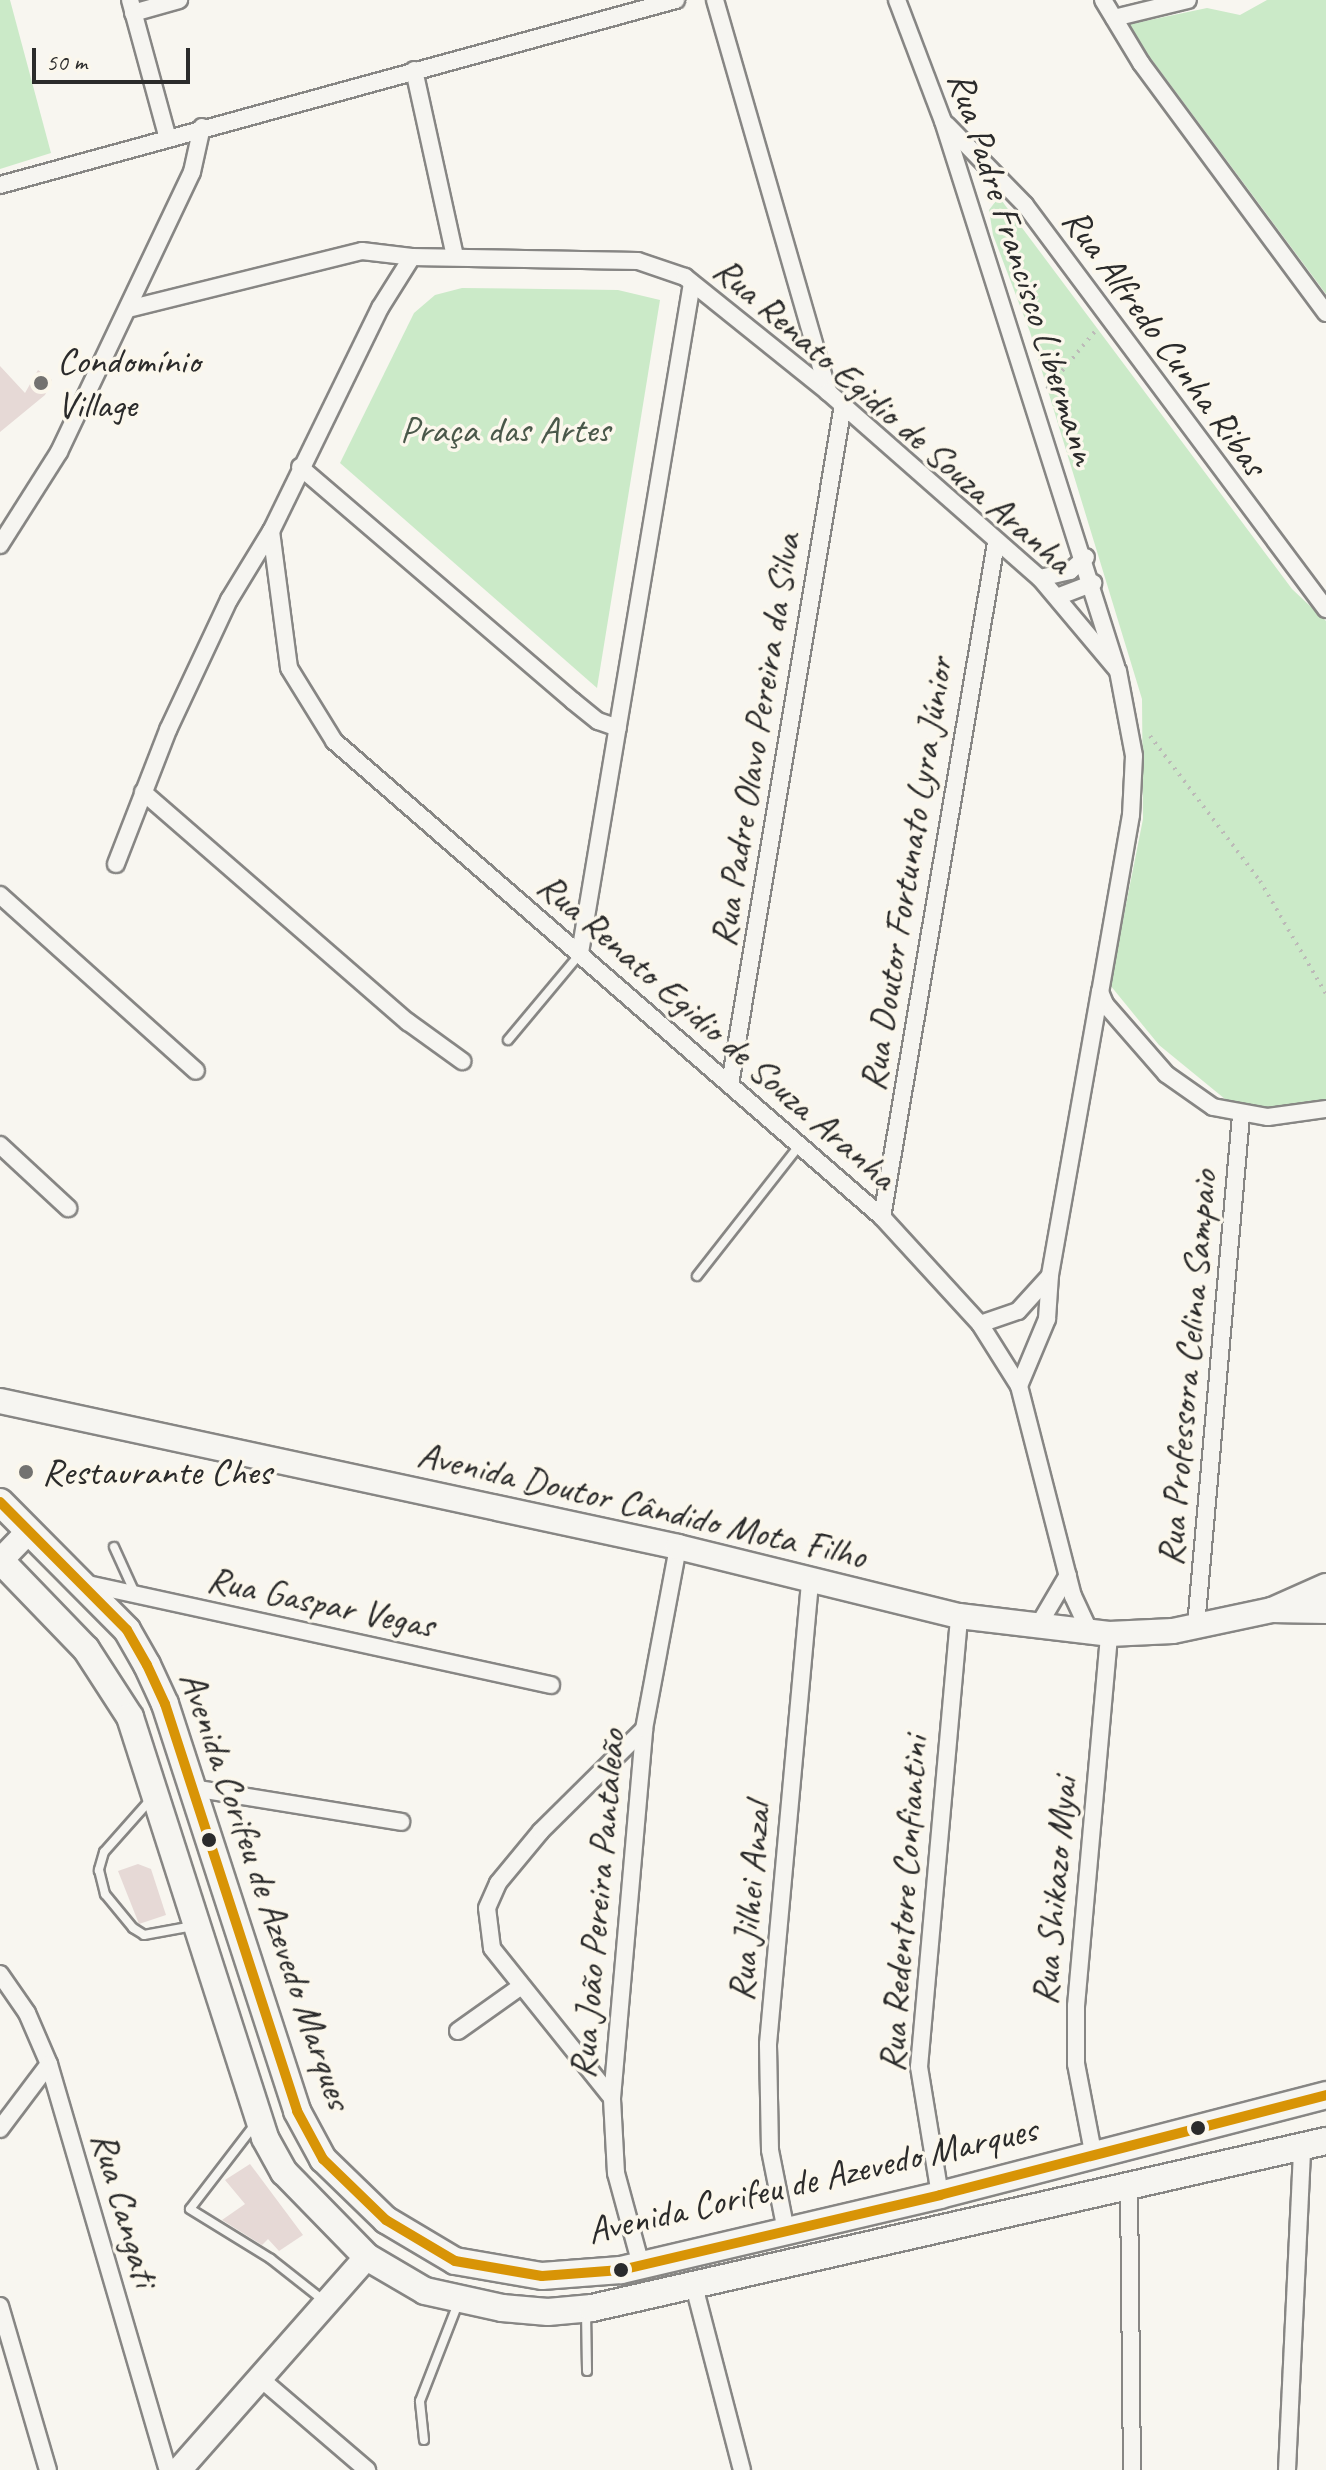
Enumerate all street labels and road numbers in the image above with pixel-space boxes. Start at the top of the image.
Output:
street label: Rua Padre Francisco Libermann [938,65,1108,471]
street label: Rua Alfredo Cunha Ribas [1052,199,1278,485]
street label: Rua Renato Egidio de Souza Aranha [704,247,1082,583]
street label: Rua Padre Olavo Pereira da Silva [700,528,810,952]
street label: Rua Doutor Fortunato Lyra Júnior [849,653,963,1095]
street label: Rua Renato Egidio de Souza Aranha [528,863,906,1199]
street label: Rua Professora Celina Sampaio [1147,1168,1227,1568]
street label: Avenida Doutor Cândido Mota Filho [414,1431,870,1579]
street label: Rua Gaspar Vegas [204,1556,438,1648]
street label: Avenida Corifeu de Azevedo Marques [169,1665,363,2115]
street label: Rua João Pereira Pantaleão [559,1728,635,2080]
street label: Rua Redentore Confiantini [868,1734,938,2074]
street label: Rua Shikazo Myai [1021,1775,1087,2007]
street label: Rua Jilhei Anzal [718,1800,780,2004]
street label: Avenida Corifeu de Azevedo Marques [582,2106,1042,2254]
street label: Rua Cangati [81,2127,169,2291]

